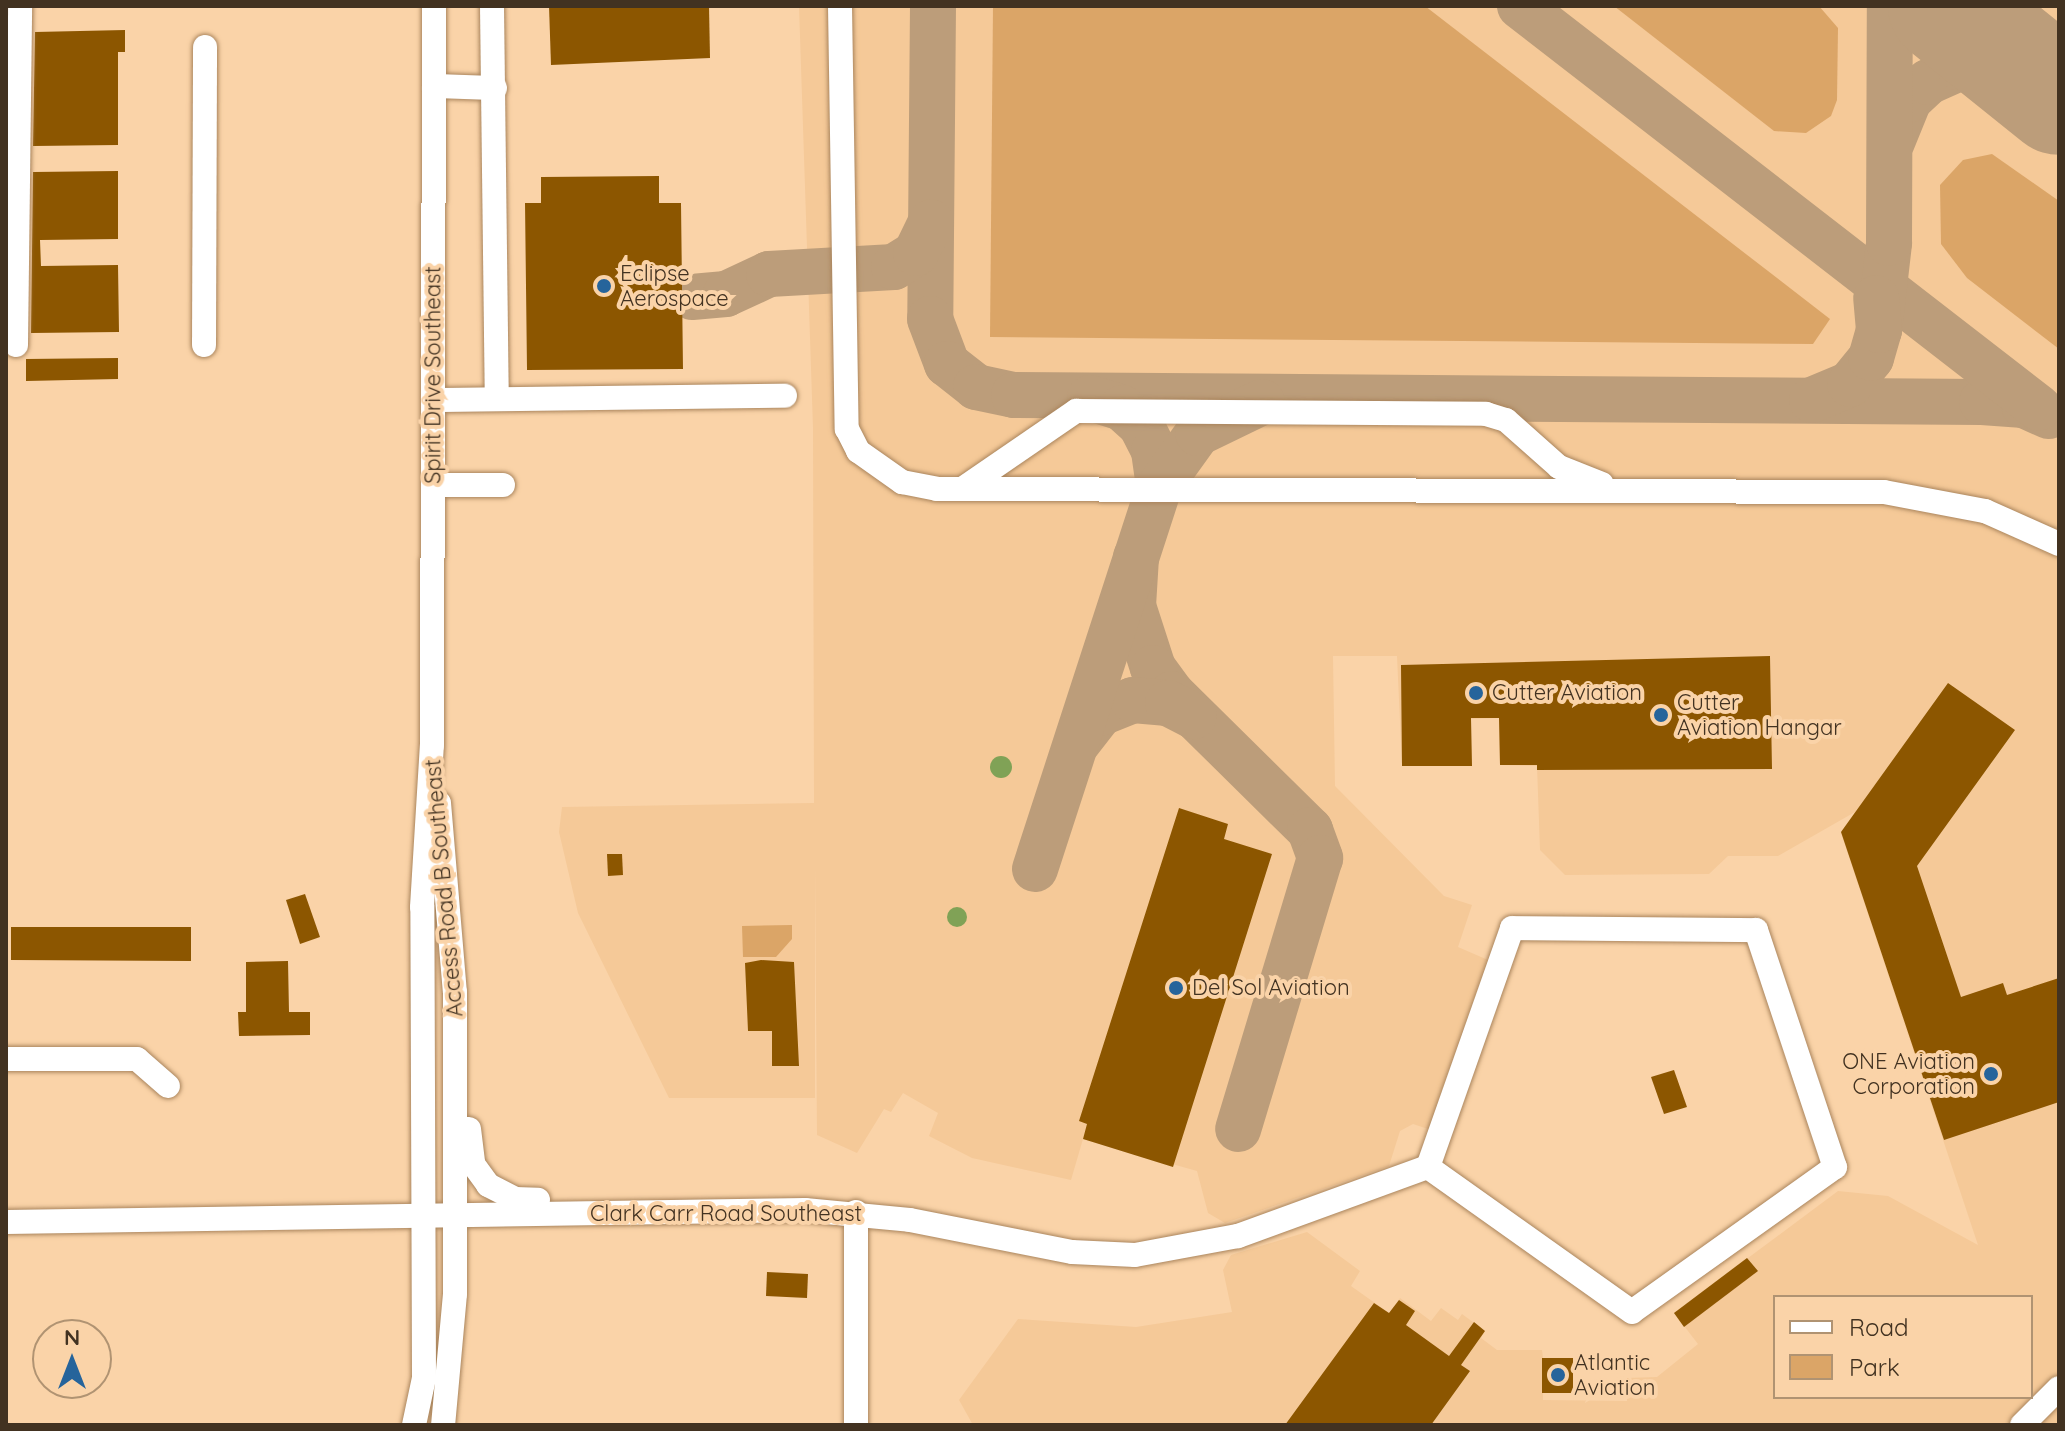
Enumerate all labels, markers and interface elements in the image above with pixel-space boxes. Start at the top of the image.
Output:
place label: Eclipse Aerospace [620,260,729,312]
street label: Spirit Drive Southeast [420,266,446,484]
marker: Eclipse Aerospace [595,277,613,295]
place label: Cutter Aviation [1492,680,1642,706]
marker: Cutter Aviation [1467,684,1485,702]
place label: Cutter Aviation Hangar [1677,689,1842,740]
marker: Cutter Aviation Hangar [1652,706,1670,724]
street label: Access Road B Southeast [420,758,468,1018]
place label: Del Sol Aviation [1192,975,1350,1001]
marker: Del Sol Aviation [1167,979,1185,997]
place label: ONE Aviation Corporation [1842,1048,1975,1100]
marker: ONE Aviation Corporation [1982,1065,2000,1083]
street label: Clark Carr Road Southeast [590,1201,862,1227]
legend [1773,1295,2033,1399]
text: Road [1849,1312,1909,1342]
north arrow [32,1319,112,1399]
text: N [64,1323,80,1351]
place label: Atlantic Aviation [1574,1349,1655,1400]
text: Park [1849,1352,1900,1382]
marker: Atlantic Aviation [1549,1366,1567,1384]

